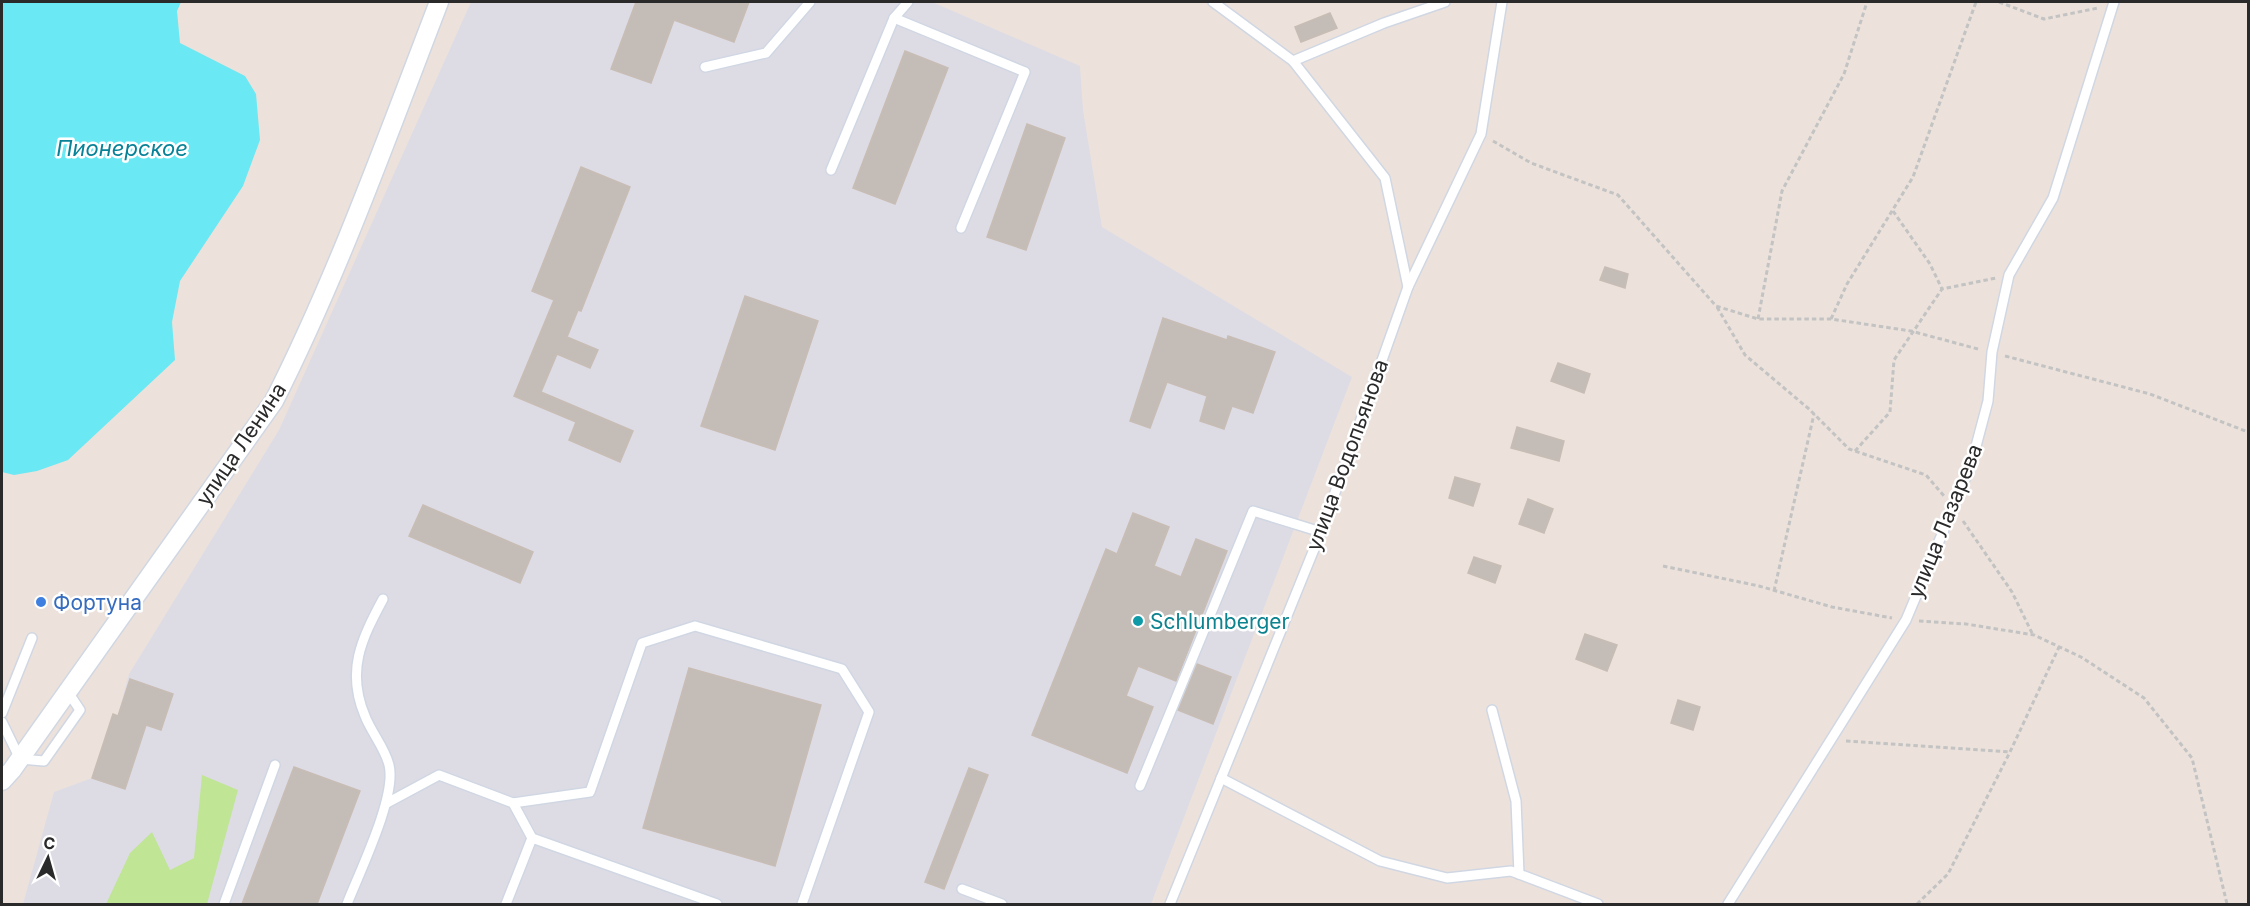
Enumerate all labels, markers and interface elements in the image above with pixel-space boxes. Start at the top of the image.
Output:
water label: Пионерское [56,135,188,161]
street label: улица Водопьянова [1301,356,1393,554]
street label: улица Ленина [191,378,291,510]
street label: улица Лазарева [1903,440,1987,602]
place label: Фортуна [53,590,142,615]
marker: Фортуна [34,595,48,609]
place label: Schlumberger [1150,609,1290,634]
marker: Schlumberger [1131,614,1145,628]
north arrow [18,828,78,888]
text: С [43,833,56,854]

